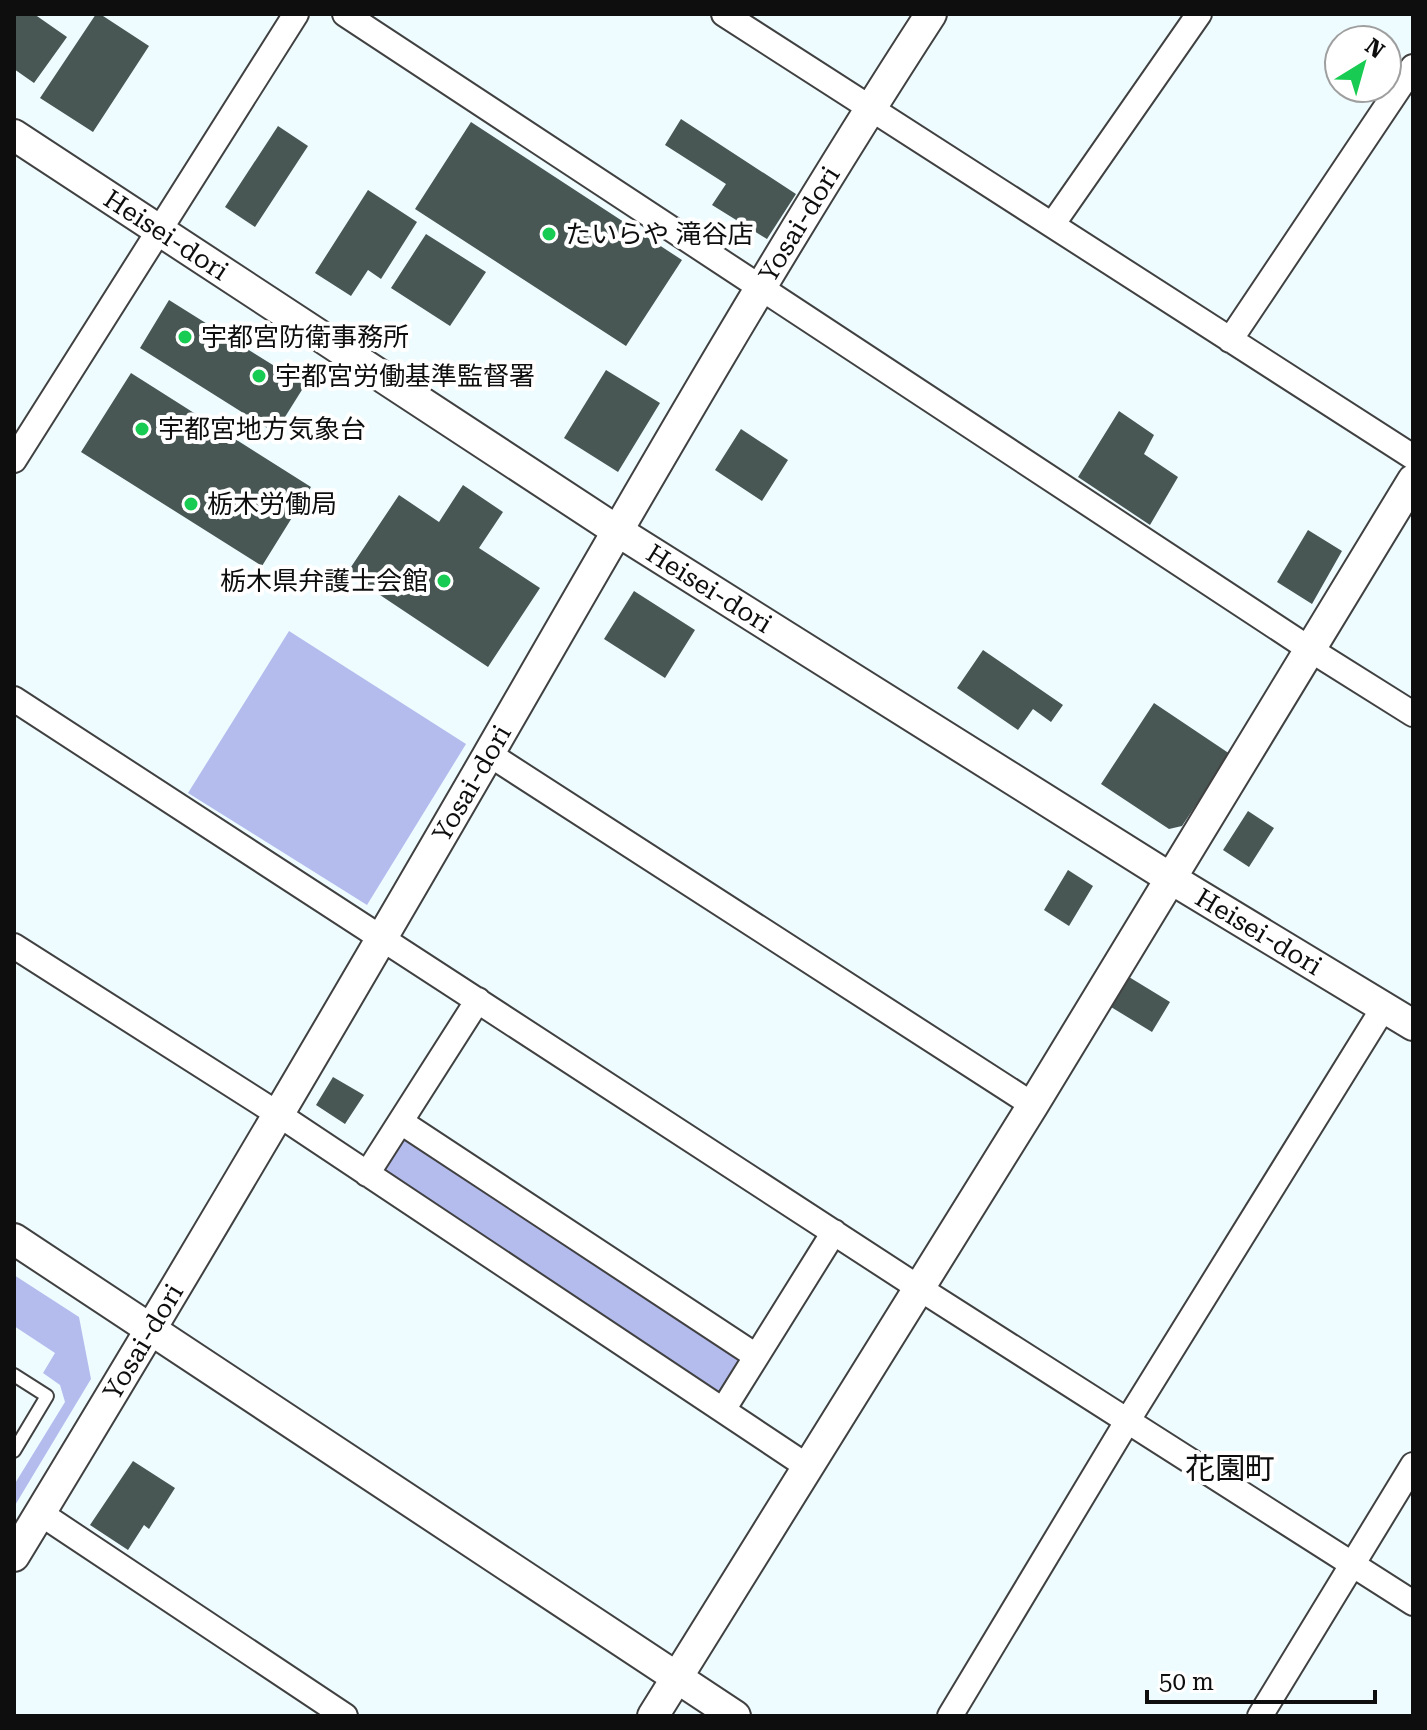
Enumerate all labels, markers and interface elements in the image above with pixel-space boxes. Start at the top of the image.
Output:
north arrow [1323,24,1403,104]
text: N [1360,33,1389,64]
street label: Yosai-dori [753,161,846,287]
street label: Heisei-dori [99,183,234,286]
place label: たいらや 滝谷店 [565,219,754,249]
marker: たいらや 滝谷店 [540,225,558,243]
place label: 宇都宮防衛事務所 [201,322,409,352]
marker: 宇都宮防衛事務所 [176,328,194,346]
place label: 宇都宮労働基準監督署 [275,361,535,391]
marker: 宇都宮労働基準監督署 [250,367,268,385]
place label: 宇都宮地方気象台 [158,414,366,444]
marker: 宇都宮地方気象台 [133,420,151,438]
place label: 栃木労働局 [207,489,337,519]
marker: 栃木労働局 [182,495,200,513]
street label: Heisei-dori [641,538,777,639]
place label: 栃木県弁護士会館 [220,566,428,596]
marker: 栃木県弁護士会館 [435,572,453,590]
street label: Yosai-dori [426,720,517,847]
street label: Heisei-dori [1190,882,1327,981]
street label: Yosai-dori [97,1279,189,1405]
district label: 花園町 [1185,1451,1275,1486]
scale bar [1147,1654,1375,1704]
text: 50 m [1159,1668,1214,1696]

